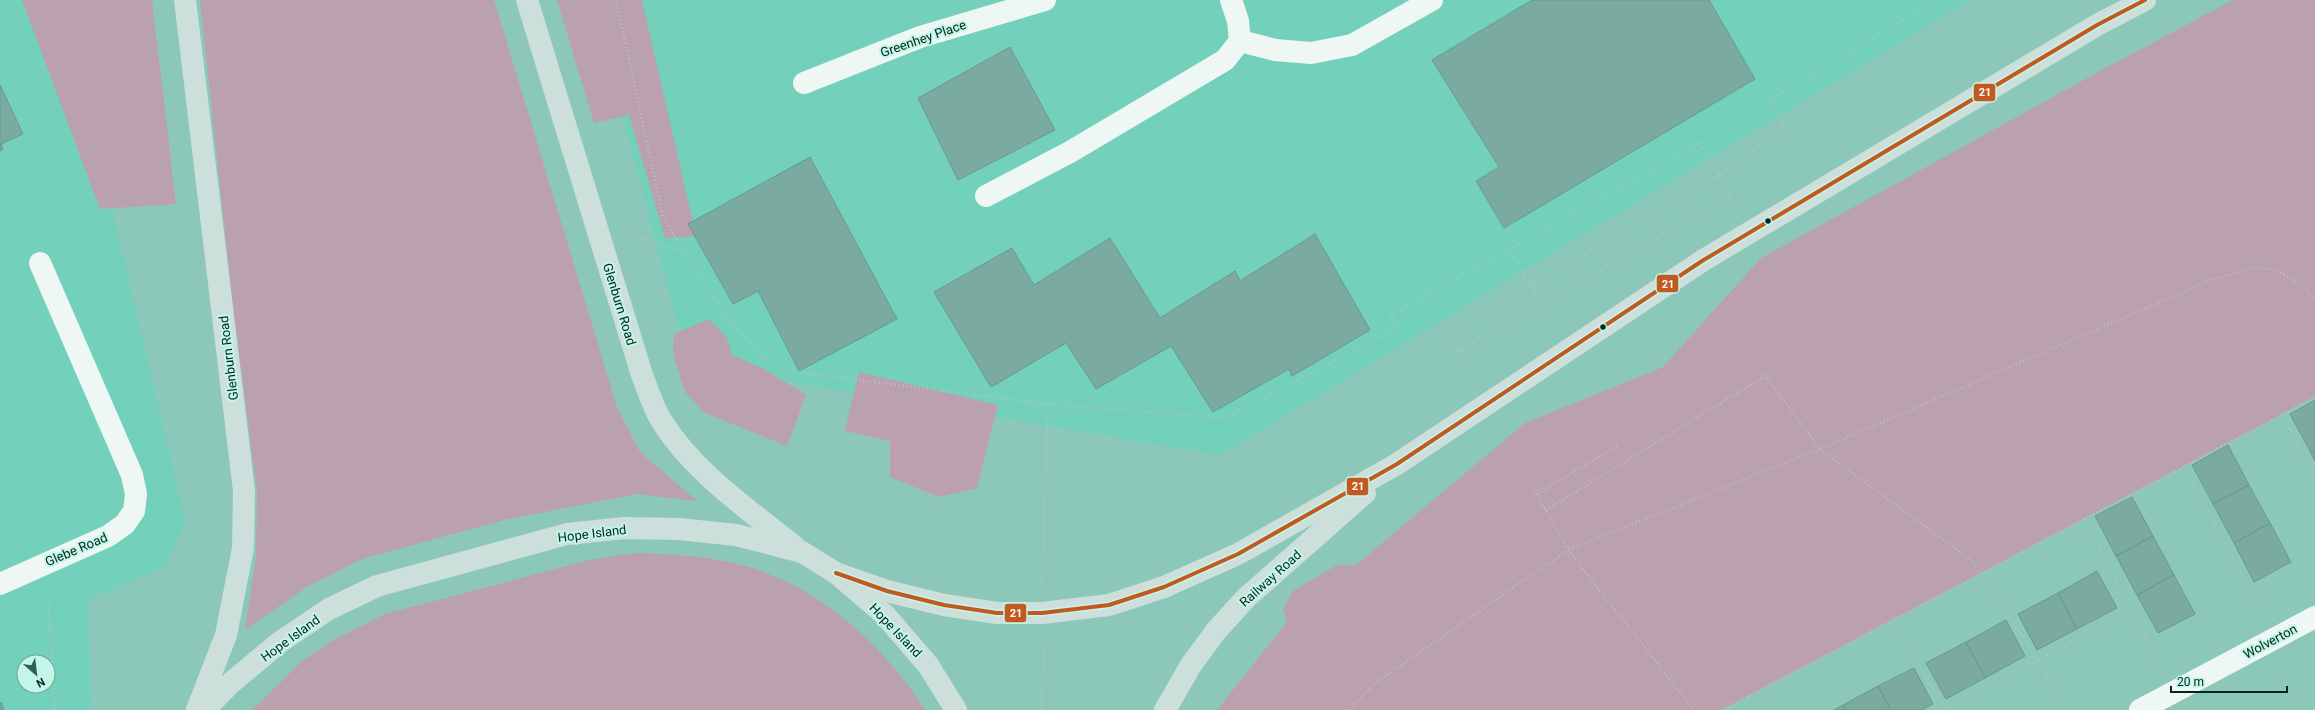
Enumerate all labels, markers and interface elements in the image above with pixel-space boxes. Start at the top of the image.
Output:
street label: Greenhey Place [878,17,968,60]
line badge: 21 [1973,83,1996,102]
text: 21 [1979,86,1991,99]
unlabelled marker [1763,216,1773,226]
street label: Glenburn Road [600,261,639,347]
line badge: 21 [1656,274,1679,293]
text: 21 [1662,278,1674,291]
street label: Glenburn Road [216,315,241,401]
unlabelled marker [1598,322,1608,332]
line badge: 21 [1346,477,1369,496]
text: 21 [1352,480,1364,493]
street label: Hope Island [557,522,627,545]
street label: Glebe Road [43,530,110,569]
street label: Railway Road [1237,547,1304,610]
street label: Hope Island [866,600,925,660]
line badge: 21 [1004,603,1027,623]
text: 21 [1010,607,1022,620]
street label: Hope Island [258,612,323,665]
street label: Wolverton [2241,621,2300,662]
north arrow [16,654,56,694]
scale bar [2171,668,2287,694]
text: N [34,675,47,690]
text: 20 m [2177,675,2204,689]

